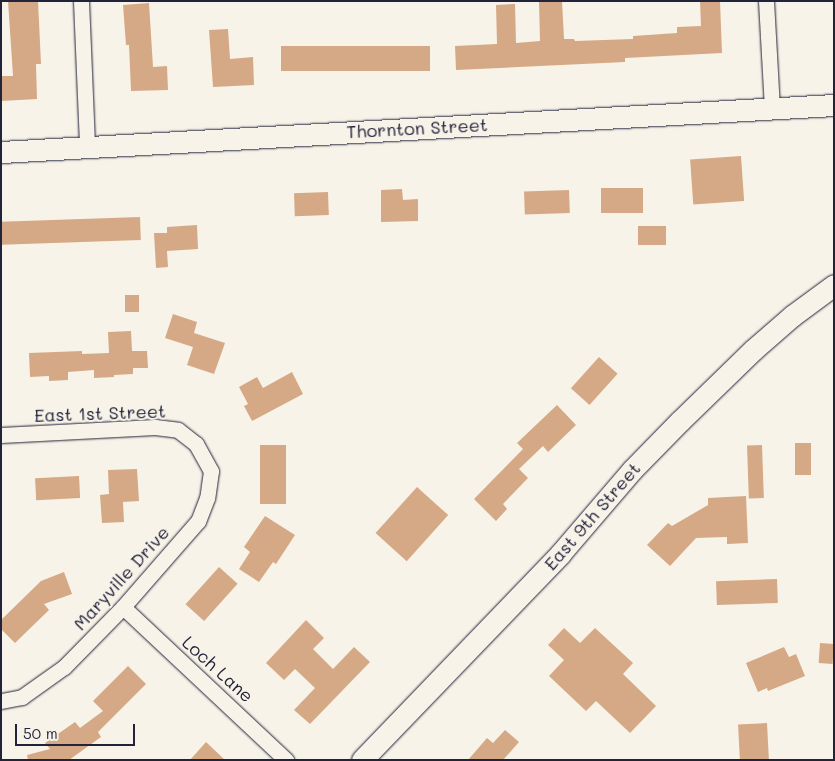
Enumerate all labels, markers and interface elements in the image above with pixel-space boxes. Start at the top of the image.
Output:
street label: Thornton Street [346,114,488,142]
street label: East 1st Street [34,400,166,426]
street label: East 9th Street [539,458,645,574]
street label: Maryville Drive [69,522,173,634]
street label: Loch Lane [178,631,258,707]
scale bar [18,714,138,746]
text: 50 m [23,723,58,743]

